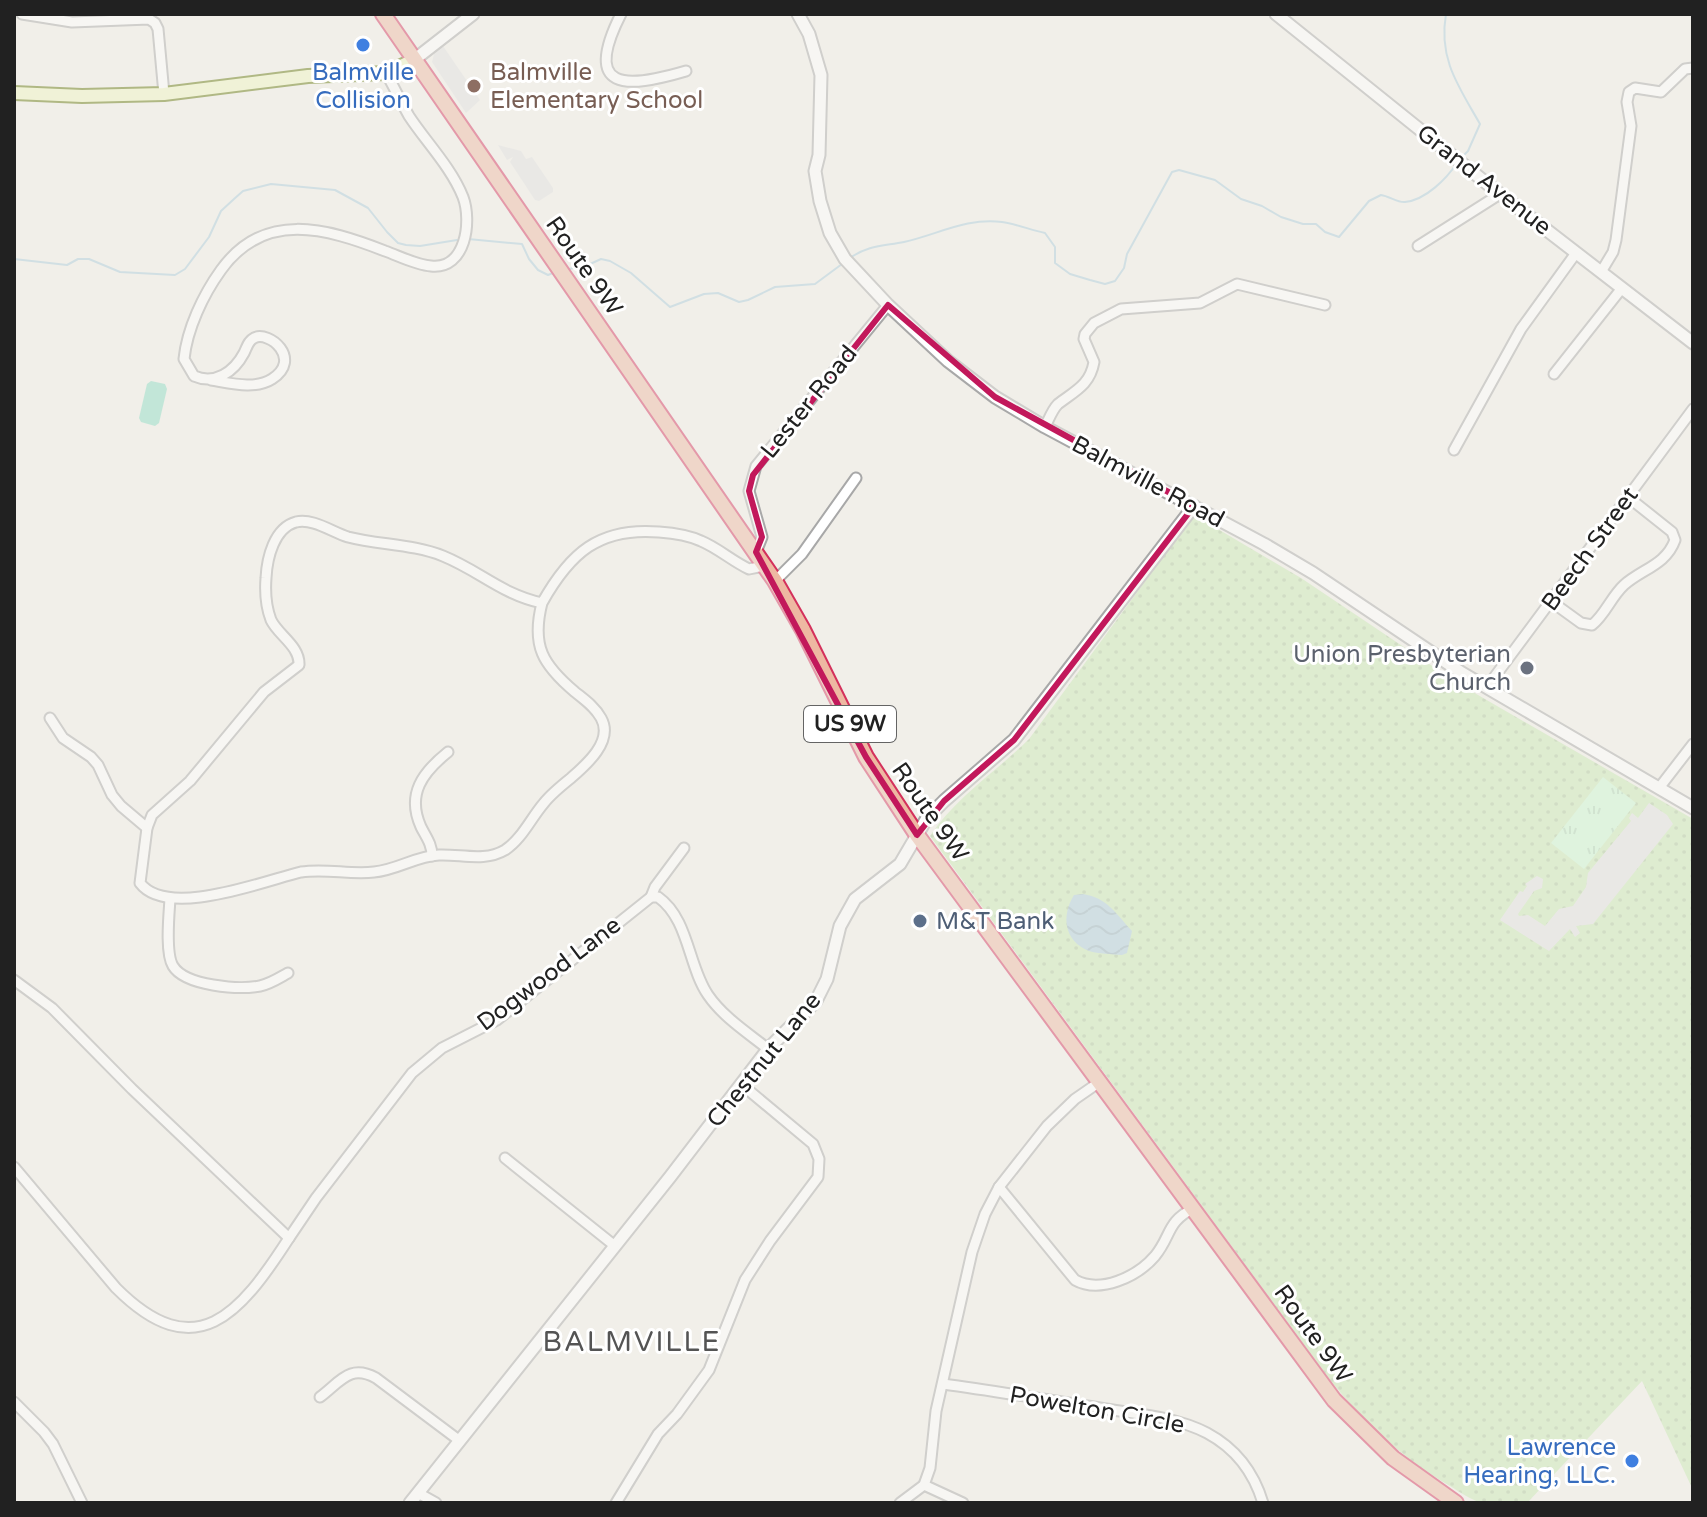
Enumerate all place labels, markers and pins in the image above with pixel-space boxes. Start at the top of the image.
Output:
marker: Balmville Collision [354,36,372,54]
place label: Balmville Collision [312,58,414,115]
place label: Balmville Elementary School [490,58,703,115]
marker: Balmville Elementary School [465,77,483,95]
place label: Union Presbyterian Church [1293,640,1511,697]
marker: Union Presbyterian Church [1518,659,1536,677]
place label: M&T Bank [936,907,1054,936]
marker: M&T Bank [911,912,929,930]
place label: Lawrence Hearing, LLC. [1463,1433,1616,1490]
marker: Lawrence Hearing, LLC. [1623,1452,1641,1470]

